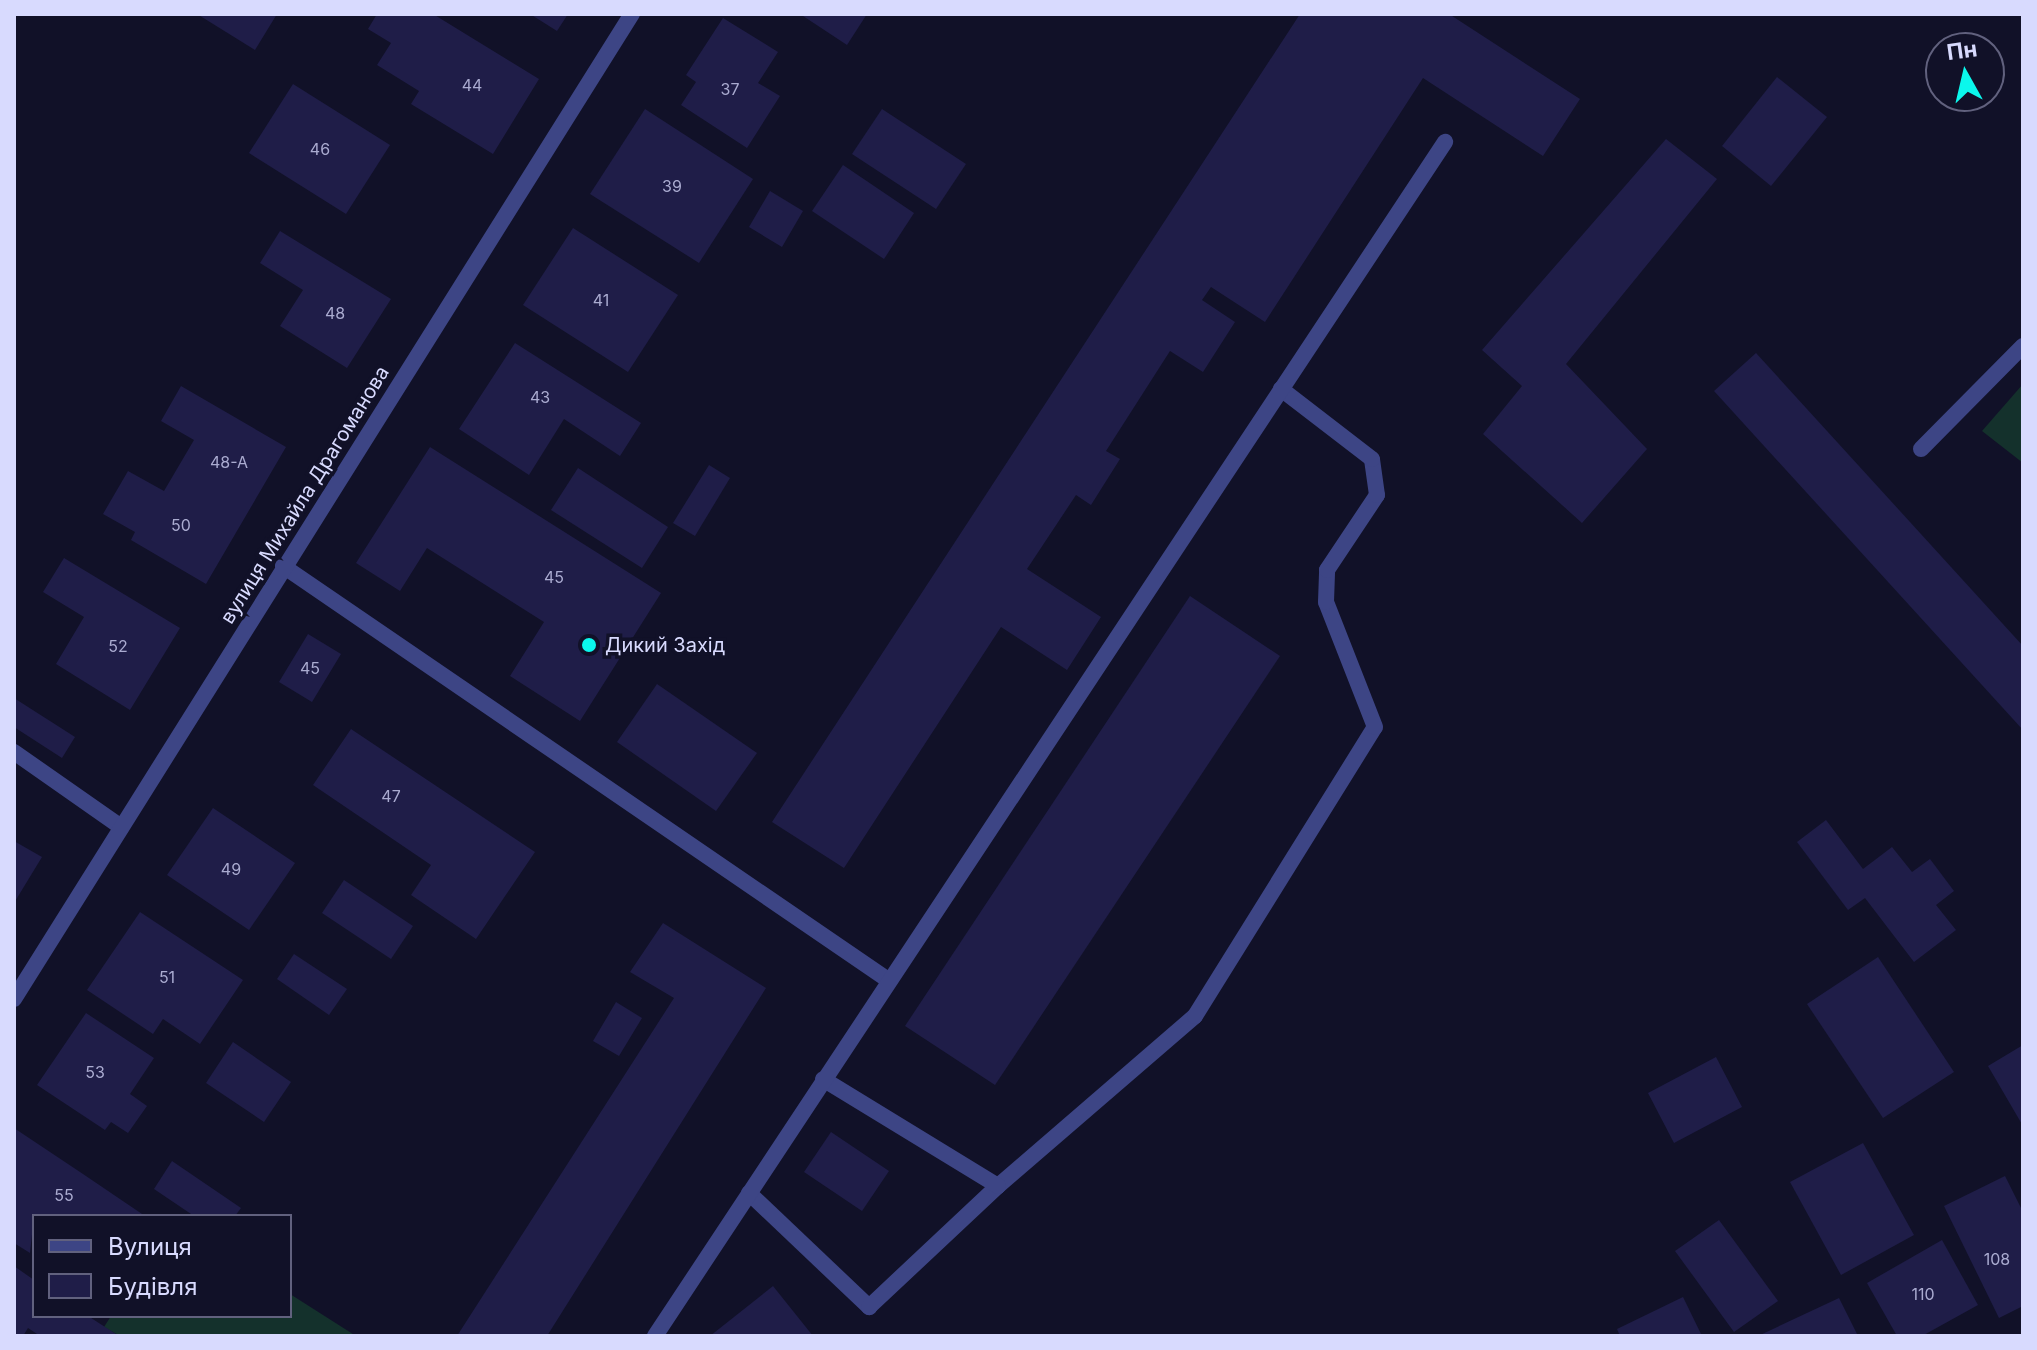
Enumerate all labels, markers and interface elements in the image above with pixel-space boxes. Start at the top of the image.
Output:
north arrow [1925,32,2005,112]
text: Пн [1945,35,1979,65]
house number: 44 [462,75,482,95]
house number: 37 [721,79,739,99]
house number: 46 [310,139,330,159]
house number: 39 [662,176,682,196]
house number: 41 [593,290,609,310]
house number: 48 [325,303,345,323]
street label: вулиця Михайла Драгоманова [216,362,394,628]
house number: 43 [530,387,550,407]
house number: 48-А [210,452,248,472]
house number: 50 [171,515,191,535]
house number: 45 [544,567,564,587]
place label: Дикий Захід [605,633,725,657]
house number: 52 [108,636,128,656]
marker: Дикий Захід [580,636,598,654]
house number: 45 [300,658,320,678]
house number: 47 [381,786,401,806]
house number: 49 [221,859,241,879]
house number: 51 [159,967,175,987]
house number: 53 [85,1062,105,1082]
house number: 55 [54,1185,74,1205]
legend [32,1214,292,1318]
text: Вулиця [108,1232,192,1261]
house number: 108 [1984,1249,2010,1269]
text: Будівля [108,1272,197,1301]
house number: 110 [1911,1284,1935,1304]

